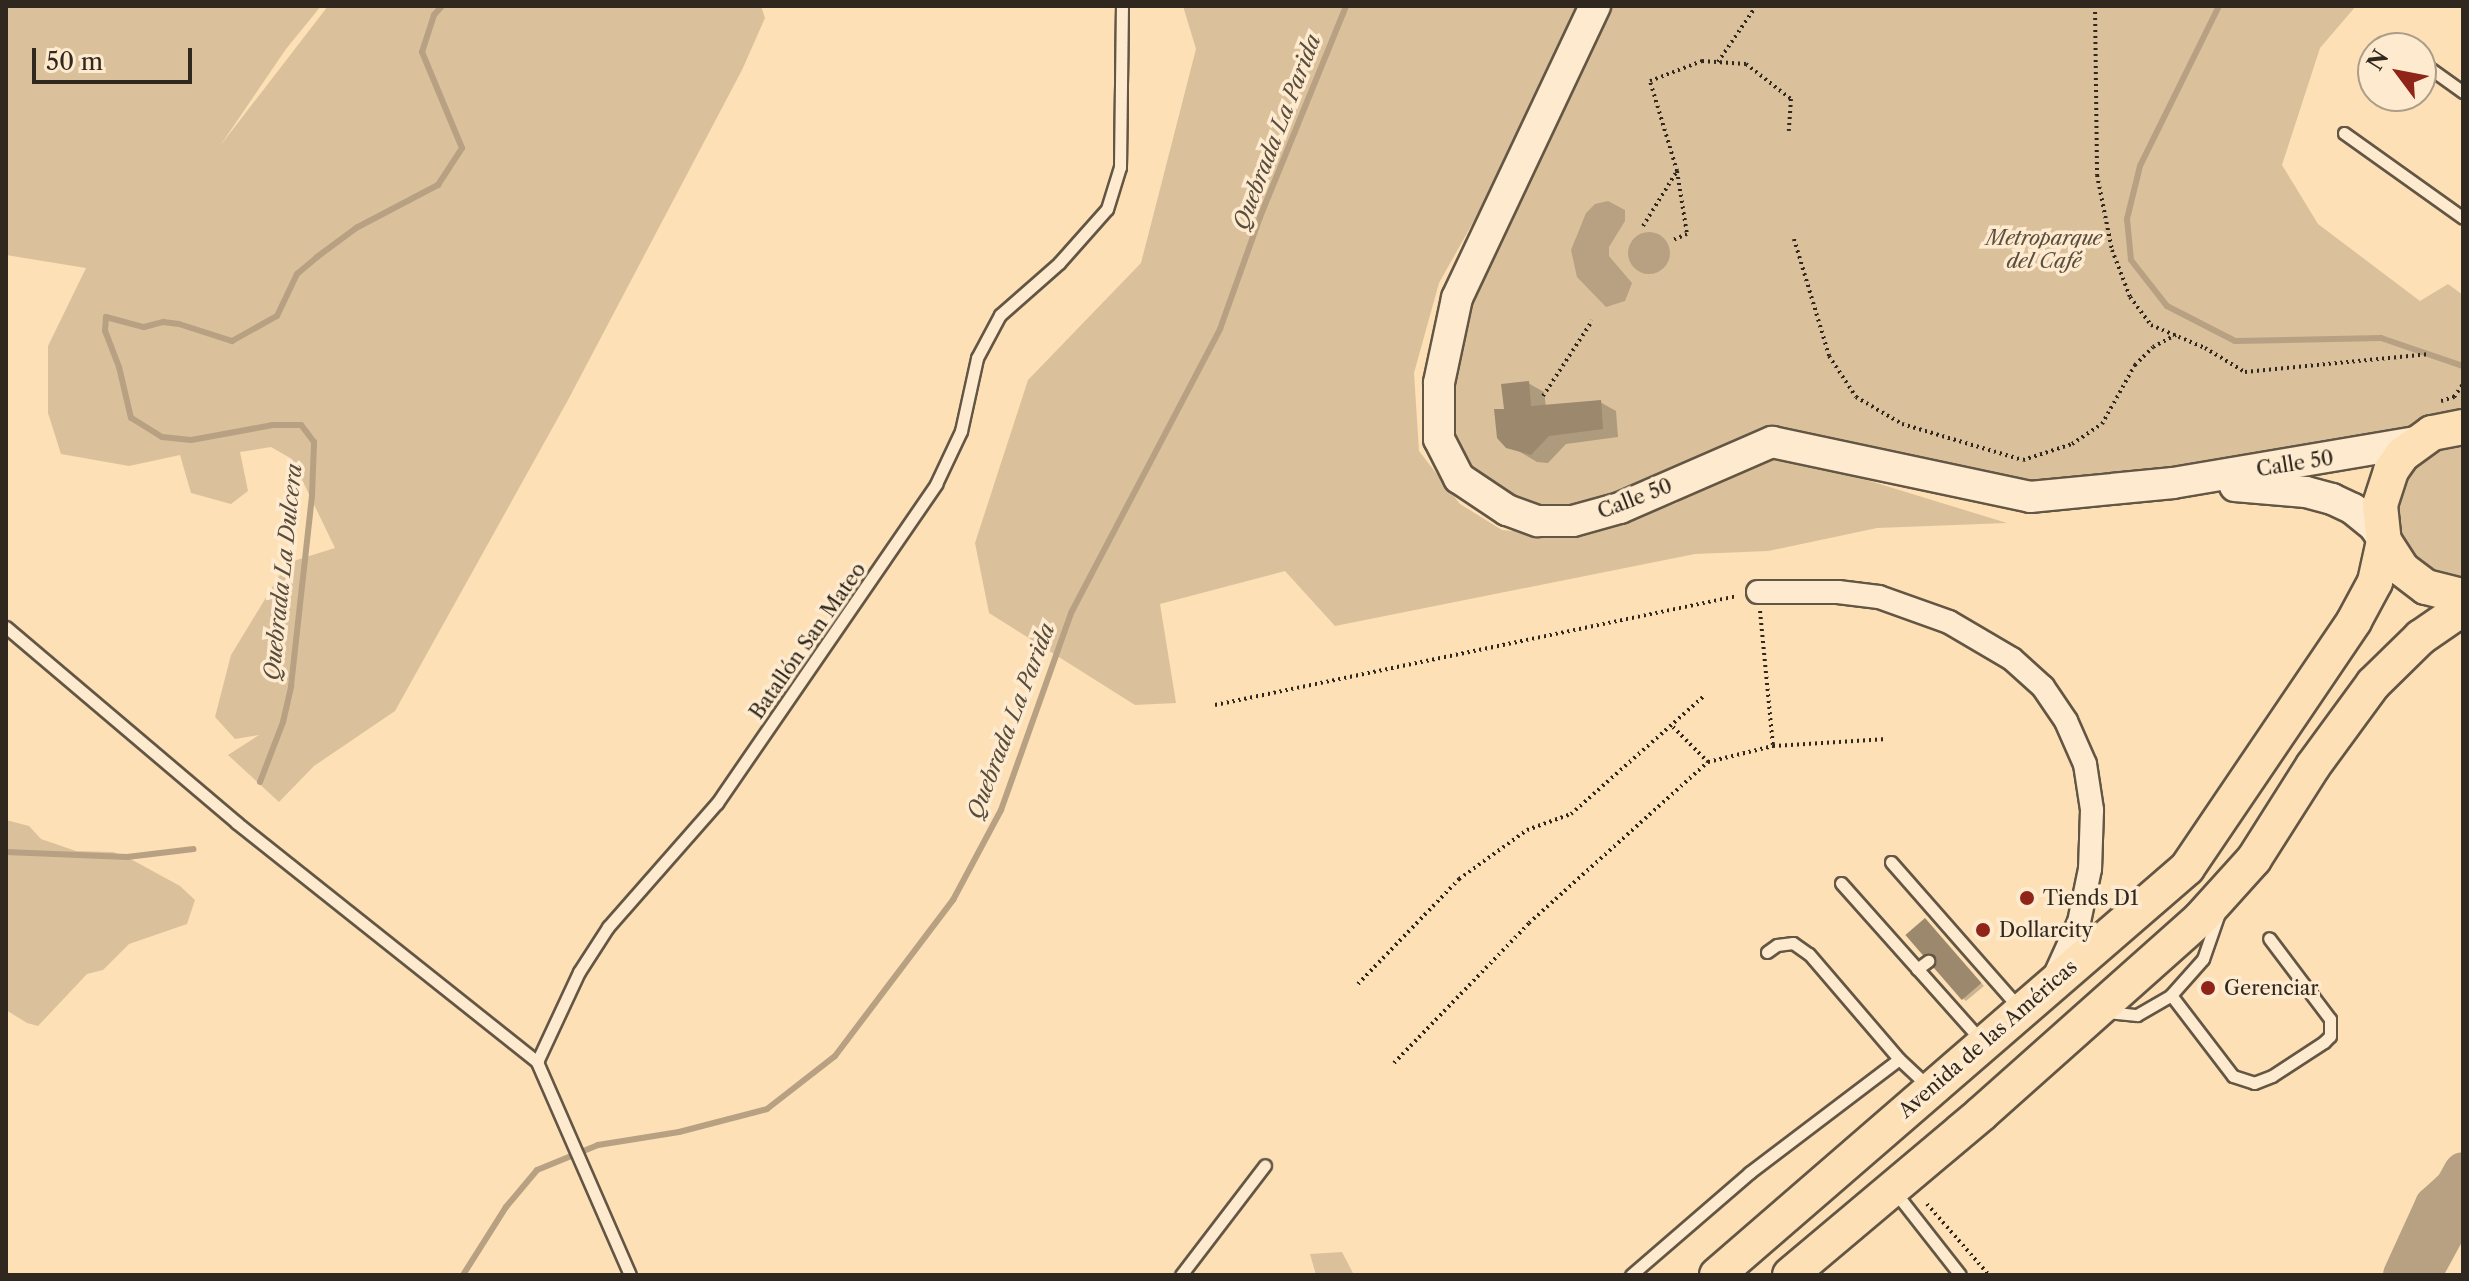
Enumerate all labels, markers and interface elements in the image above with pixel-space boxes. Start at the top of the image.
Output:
water label: Quebrada La Parida [1227,30,1327,234]
scale bar [36,32,196,82]
north arrow [2357,32,2437,112]
text: N [2361,45,2394,75]
text: 50 m [46,47,103,76]
park label: Metroparque del Café [1986,227,2102,274]
street label: Calle 50 [2255,446,2335,482]
water label: Quebrada La Dulcera [258,462,308,682]
street label: Calle 50 [1594,474,1676,524]
street label: Batallón San Mateo [745,558,871,724]
water label: Quebrada La Parida [961,619,1061,823]
place label: Tiends D1 [2043,886,2138,910]
marker: Tiends D1 [2018,889,2036,907]
place label: Dollarcity [1999,918,2093,942]
marker: Dollarcity [1974,921,1992,939]
street label: Avenida de las Américas [1893,955,2083,1123]
place label: Gerenciar [2224,976,2319,1000]
marker: Gerenciar [2199,979,2217,997]

